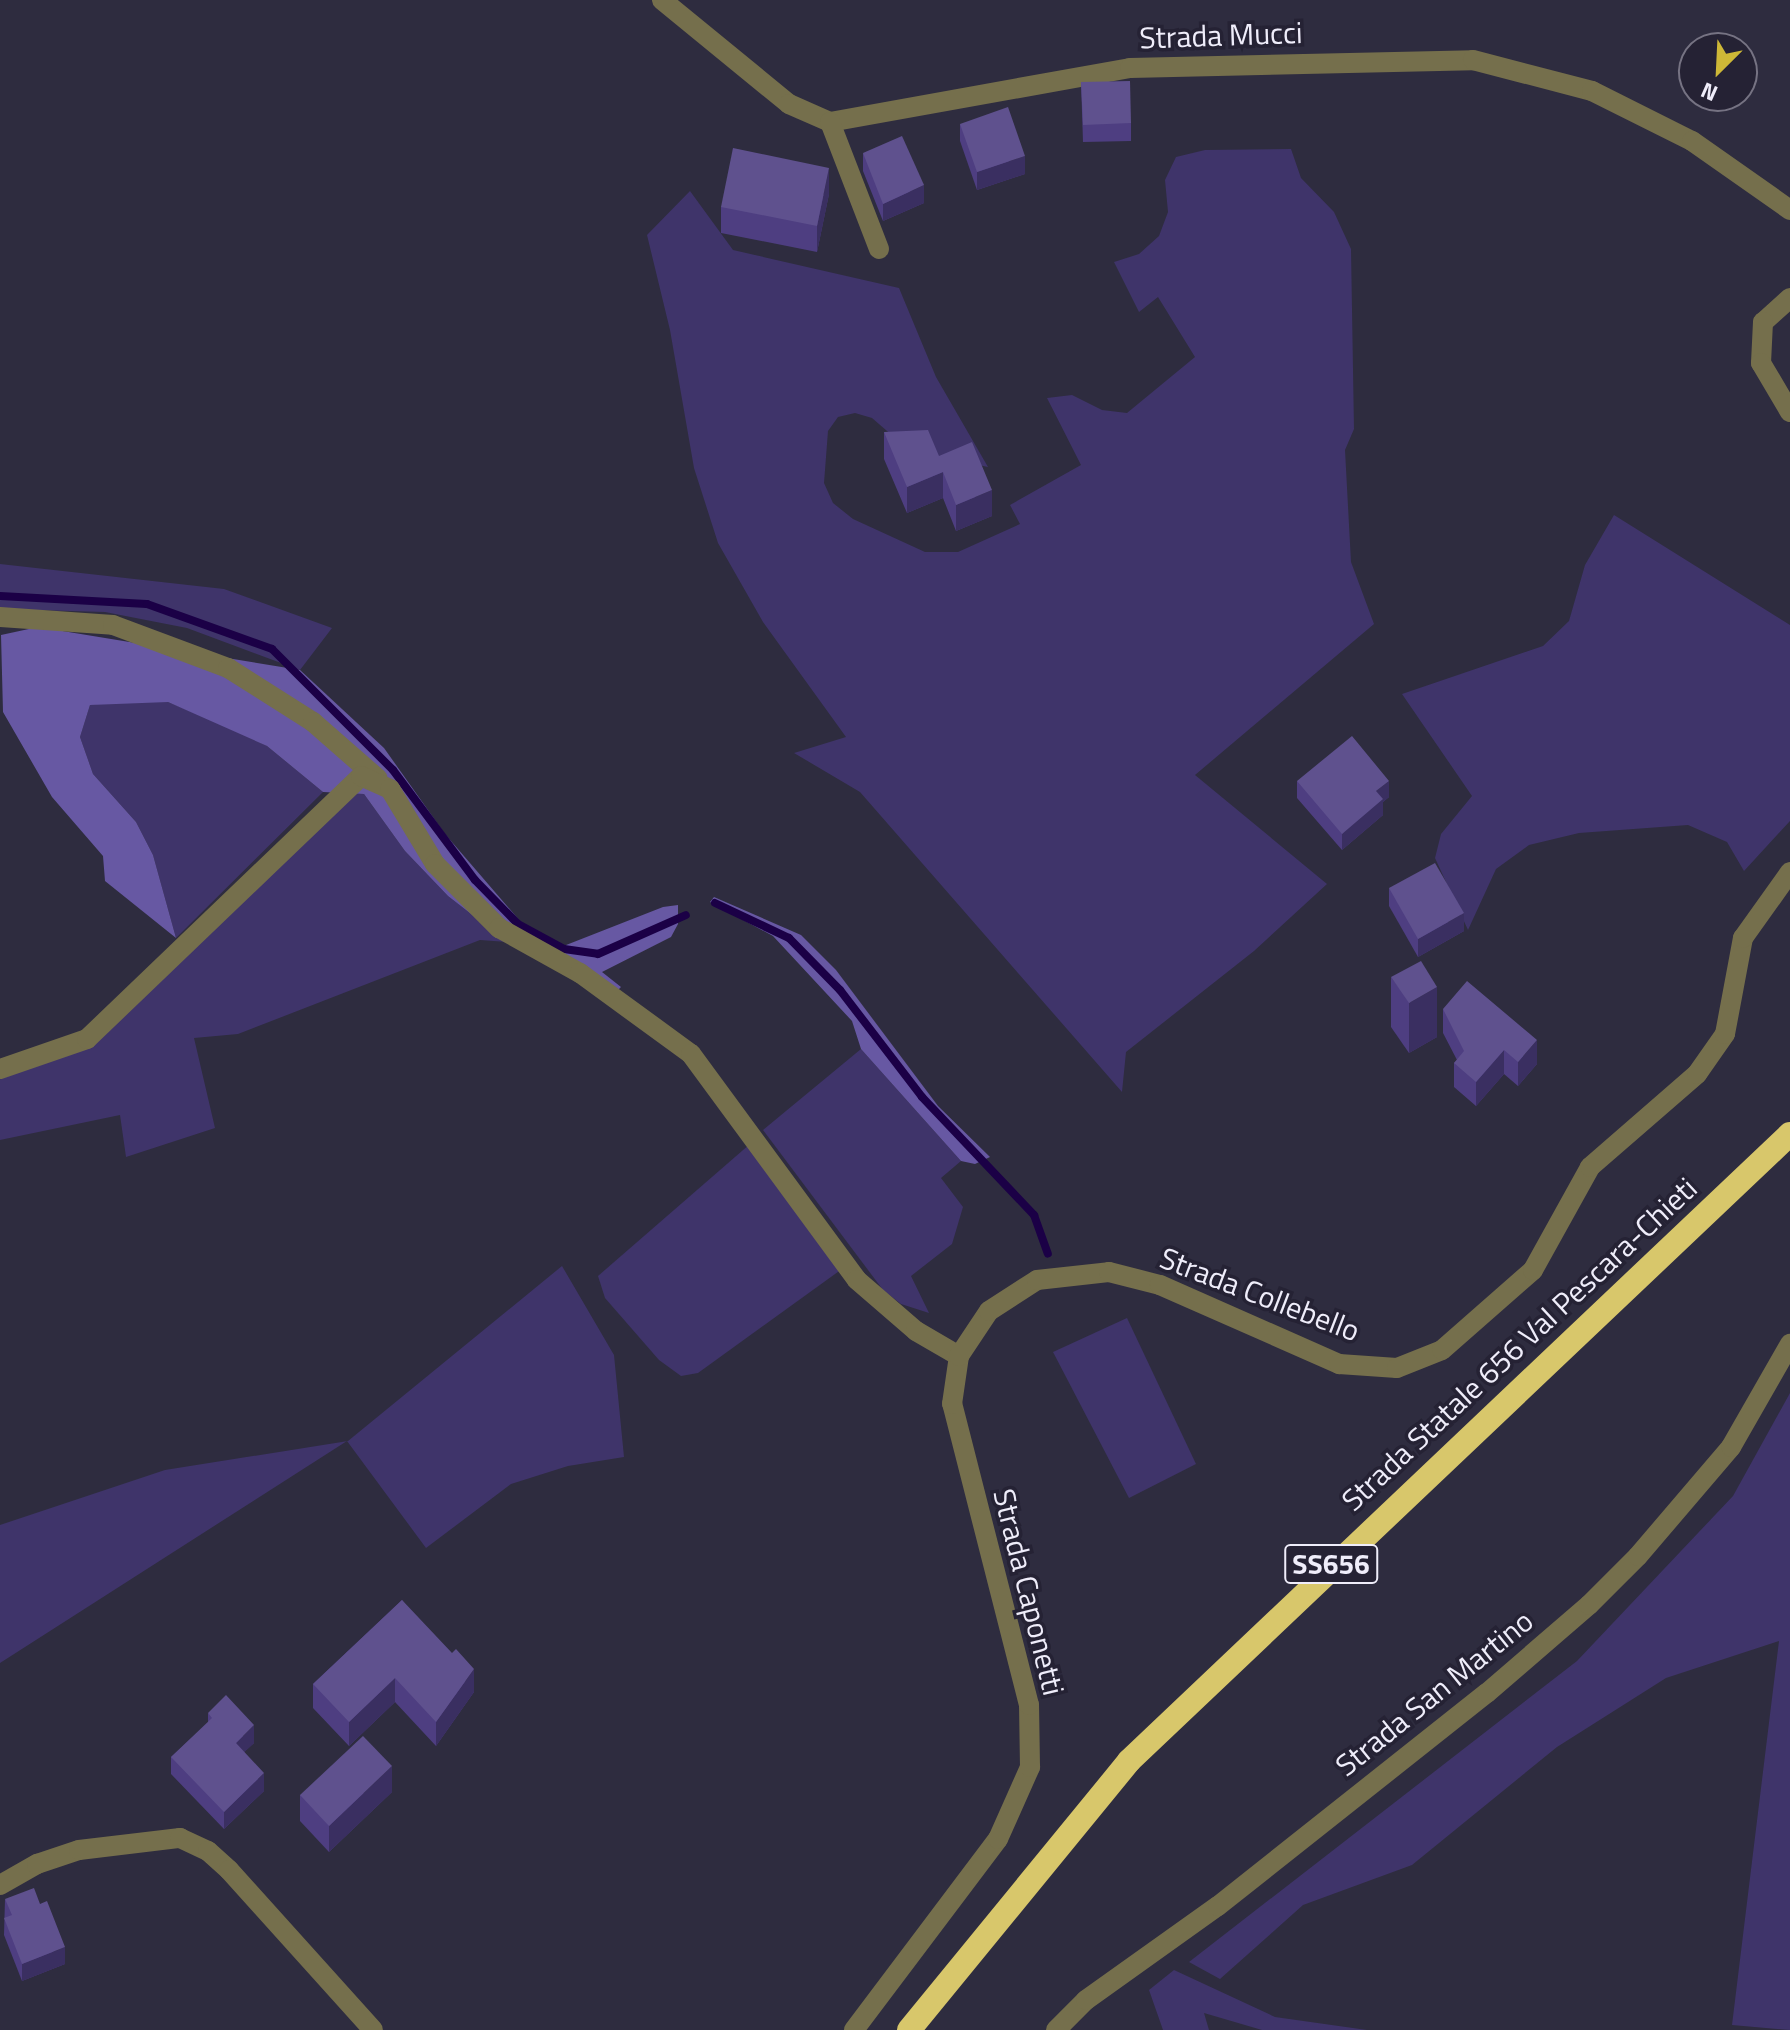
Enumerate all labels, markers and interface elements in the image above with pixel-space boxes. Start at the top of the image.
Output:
street label: Strada Mucci [1139,14,1303,56]
north arrow [1678,32,1758,112]
text: N [1695,73,1723,111]
street label: Strada Statale 656 Val Pescara-Chieti [1334,1170,1704,1518]
street label: Strada Collebello [1155,1239,1365,1349]
street label: Strada Caponetti [986,1485,1072,1699]
road number: SS656 [1283,1540,1379,1588]
street label: Strada San Martino [1328,1603,1540,1783]

